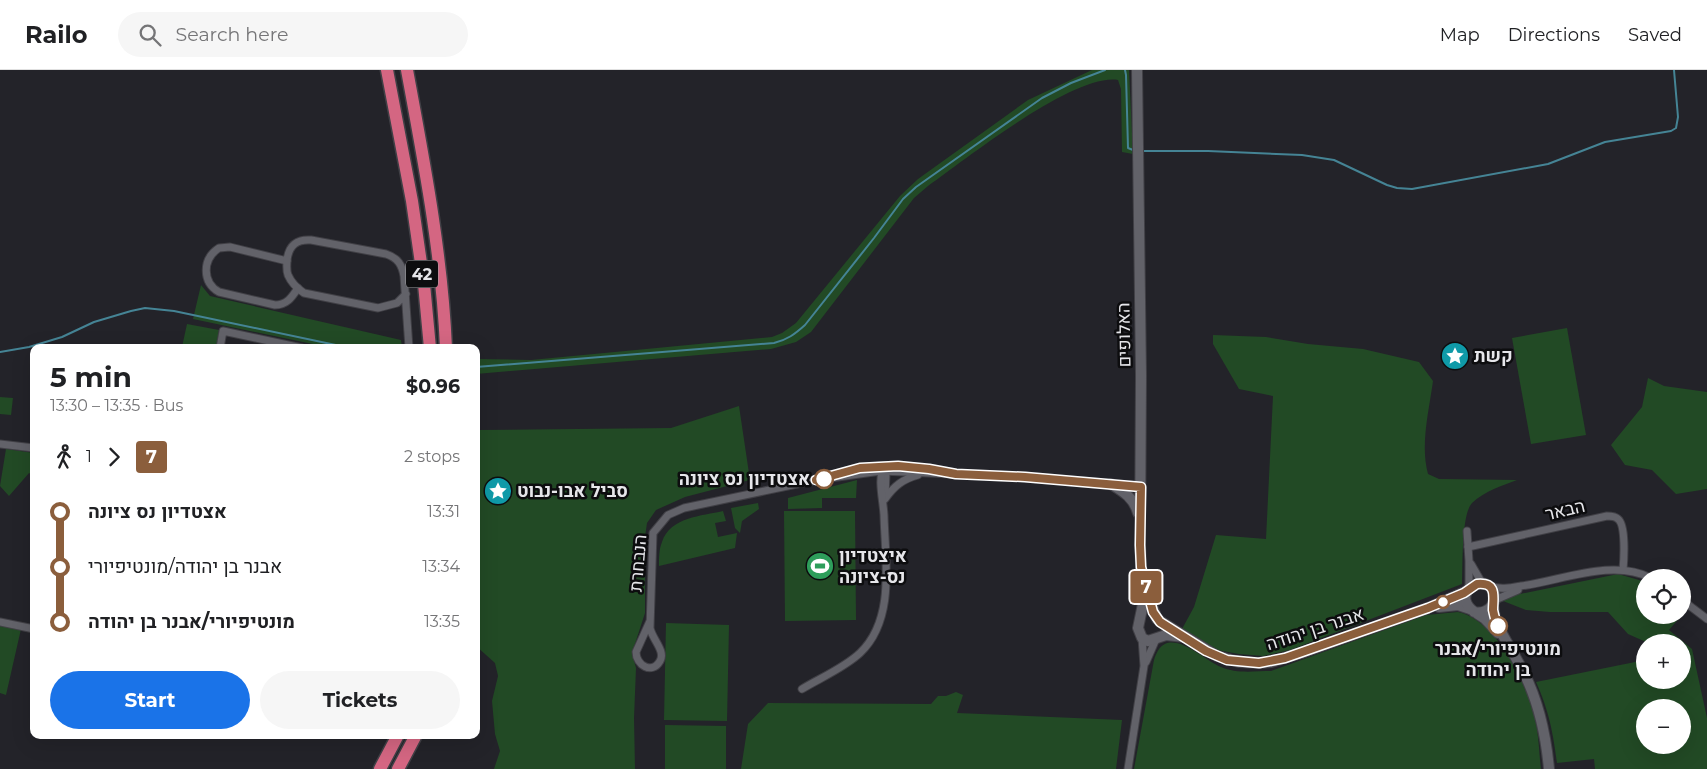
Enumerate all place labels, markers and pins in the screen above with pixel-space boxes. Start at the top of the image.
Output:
place icon: קשת [1440,341,1470,371]
place label: קשת [1474,345,1513,367]
place label: אצטדיון נס ציונה [679,468,810,490]
marker: אצטדיון נס ציונה [814,469,834,489]
place icon: סביל אבו-נבוט [483,476,513,506]
place label: סביל אבו-נבוט [517,480,628,502]
place label: איצטדיון נס-ציונה [839,545,907,588]
sports icon: איצטדיון נס-ציונה [805,551,835,581]
unlabelled marker [1436,595,1450,609]
marker: מונטיפיורי/אבנר בן יהודה [1488,616,1508,636]
place label: מונטיפיורי/אבנר בן יהודה [1435,638,1561,681]

